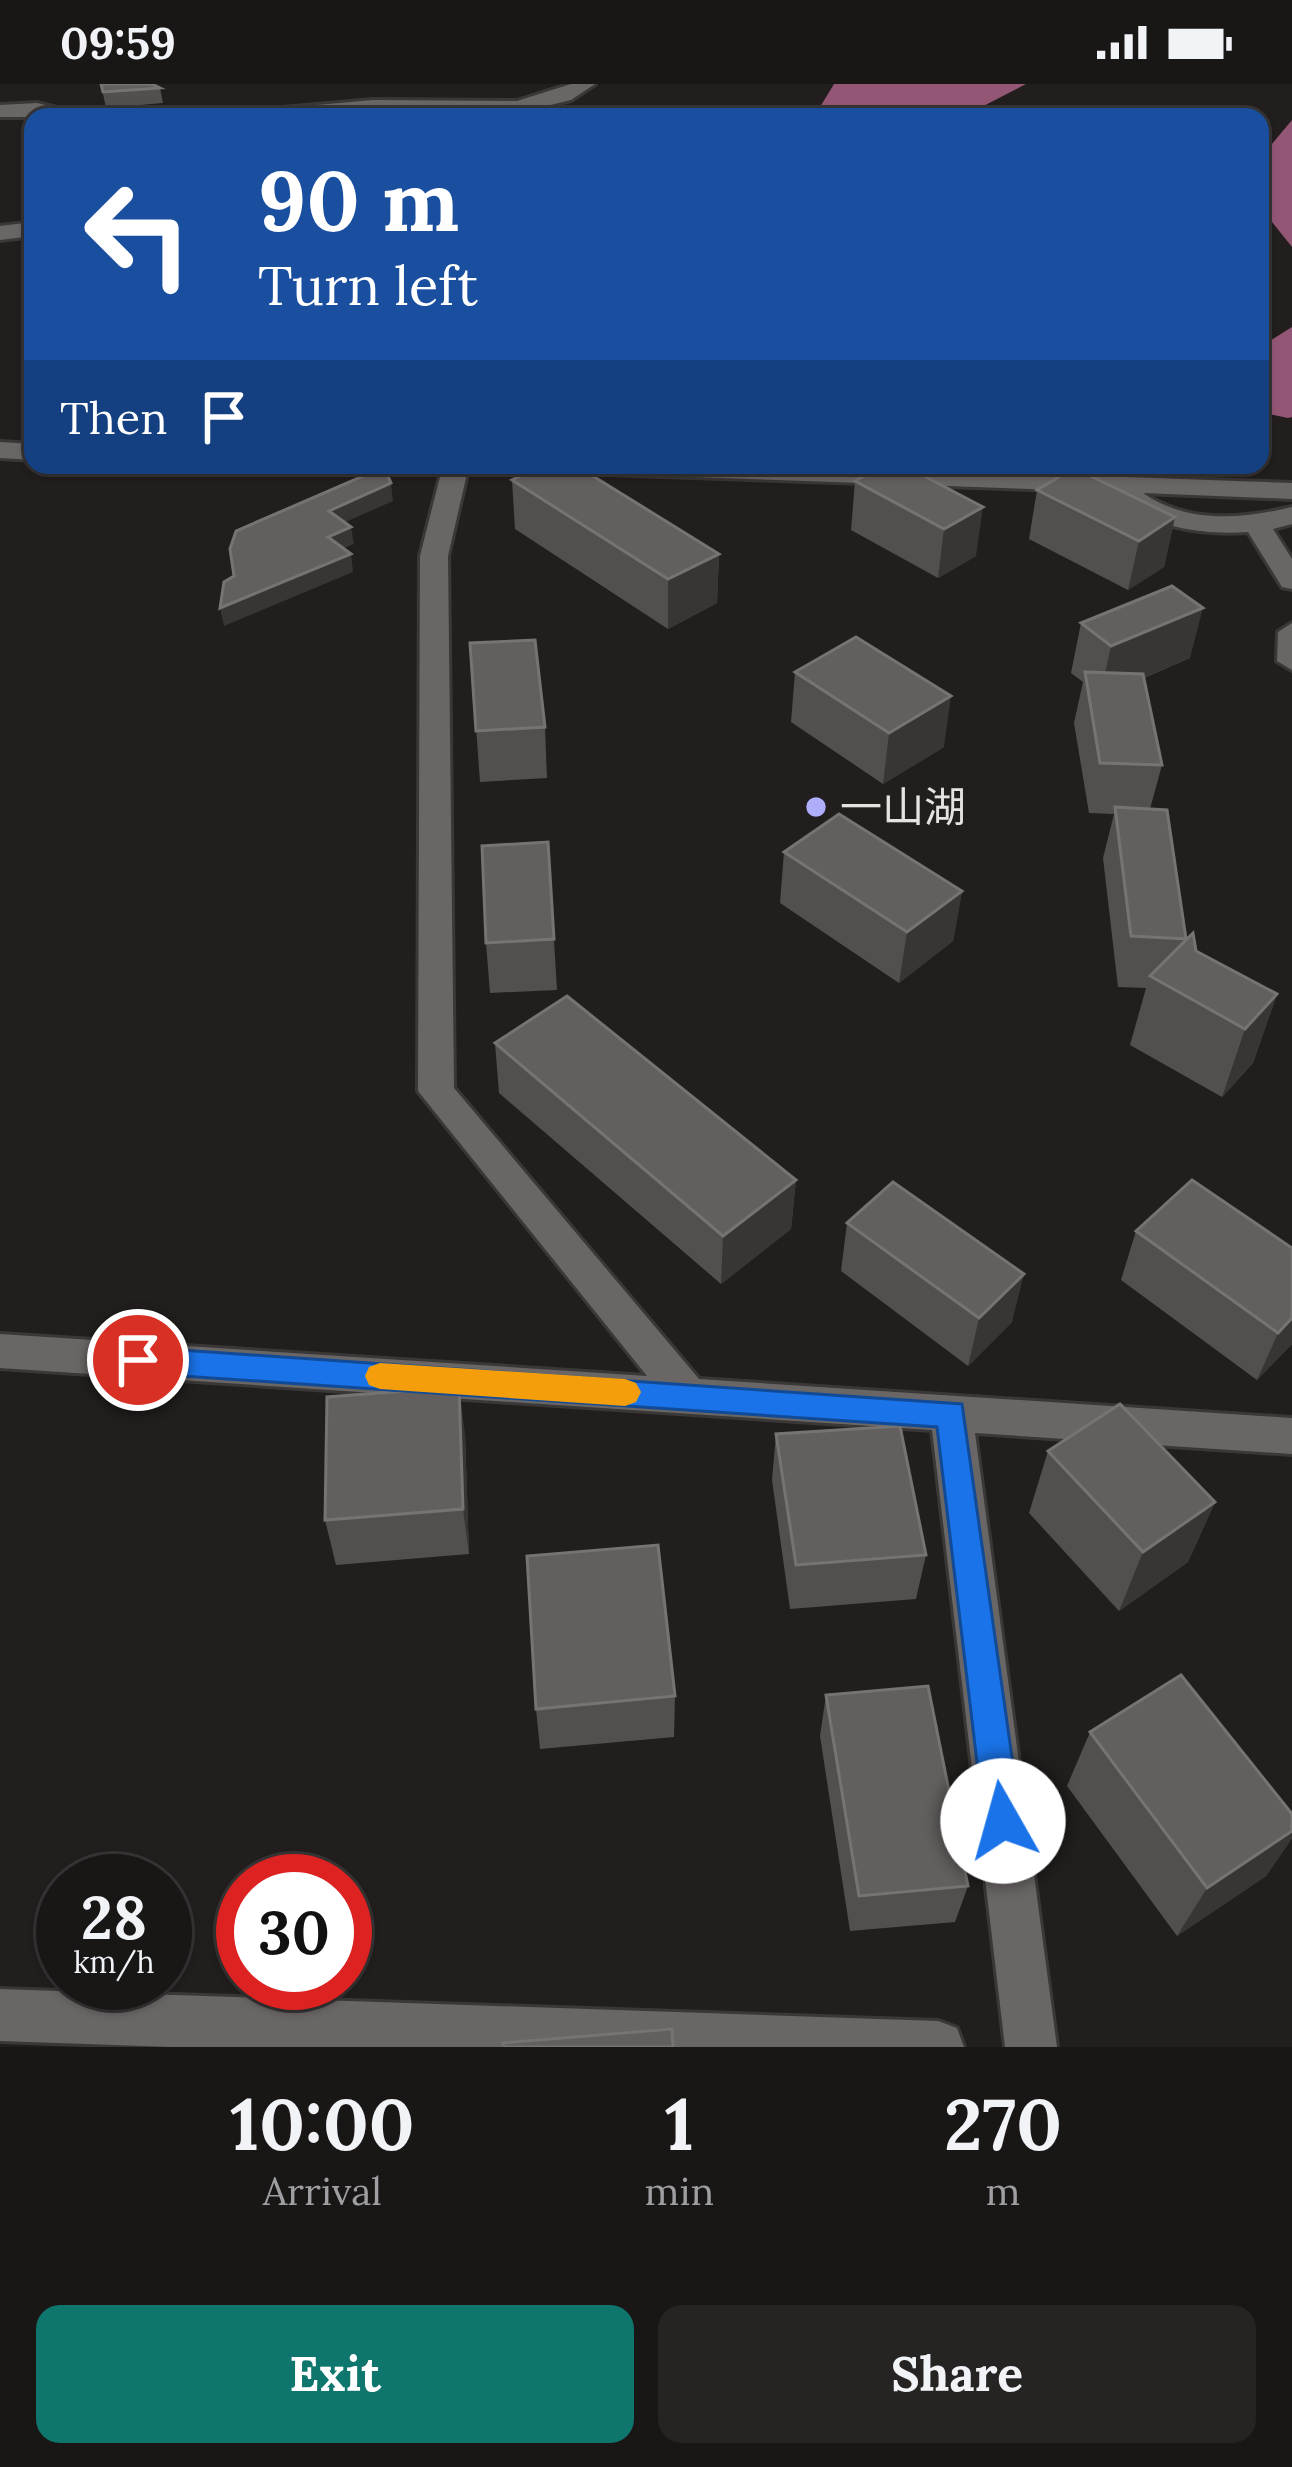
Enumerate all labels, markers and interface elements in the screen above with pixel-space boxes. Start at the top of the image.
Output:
text: 09:59 [60,14,176,71]
text: 90 m [258,146,459,254]
icon: left [60,156,216,312]
text: Turn left [258,251,478,320]
icon: arrive [191,384,257,450]
text: Then [60,389,167,446]
place label: 一山湖 [840,780,966,834]
marker: 一山湖 [803,794,829,820]
pin [87,1309,189,1411]
icon: arrive [105,1327,171,1393]
position arrow [940,1758,1066,1884]
speed limit sign: 30 [216,1854,372,2010]
text: 28 [81,1879,147,1955]
text: km/h [73,1943,155,1981]
text: 10:00 [230,2078,415,2170]
text: 1 [665,2078,694,2170]
text: 270 [944,2078,1062,2170]
text: Arrival [263,2166,382,2216]
text: min [645,2166,714,2216]
text: m [986,2166,1020,2216]
button: Exit [36,2305,634,2443]
button: Share [658,2305,1256,2443]

